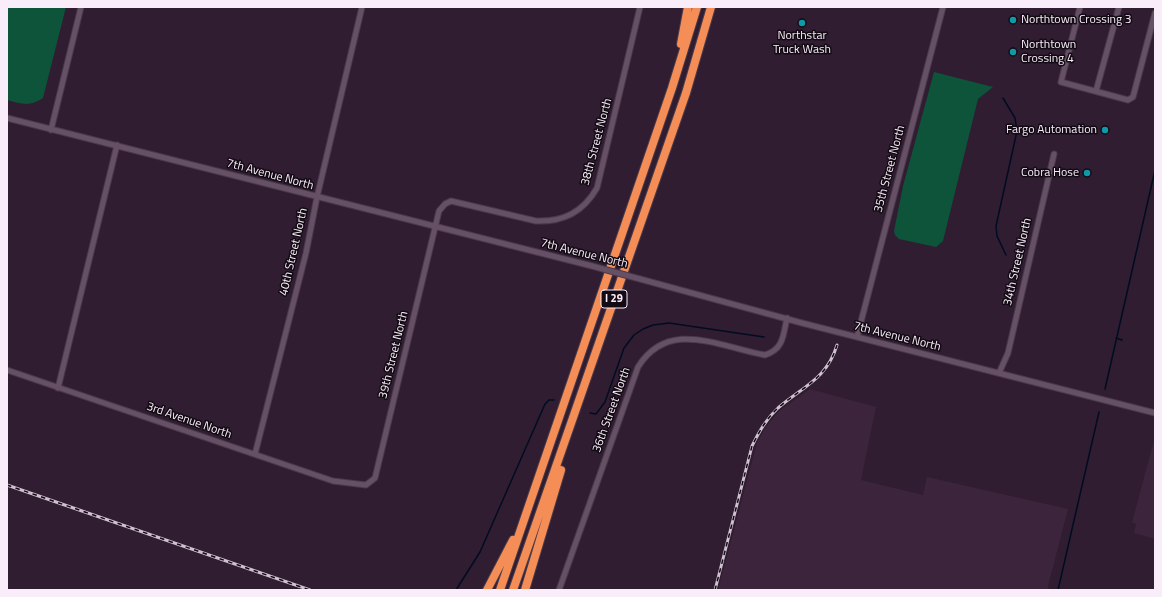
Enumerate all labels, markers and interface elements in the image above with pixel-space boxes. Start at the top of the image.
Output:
place label: Northtown Crossing 3 [1021,13,1131,27]
marker: Northtown Crossing 3 [1008,15,1018,25]
marker: Northstar Truck Wash [797,18,807,28]
place label: Northstar Truck Wash [773,29,831,57]
place label: Northtown Crossing 4 [1021,38,1076,66]
marker: Northtown Crossing 4 [1008,47,1018,57]
street label: 38th Street North [578,97,616,187]
place label: Fargo Automation [1006,123,1097,137]
street label: 35th Street North [871,124,909,214]
marker: Fargo Automation [1100,125,1110,135]
street label: 7th Avenue North [225,156,315,194]
place label: Cobra Hose [1021,166,1079,180]
marker: Cobra Hose [1082,168,1092,178]
street label: 40th Street North [277,207,311,297]
street label: 34th Street North [1001,217,1035,307]
street label: 7th Avenue North [539,236,629,272]
road number: I 29 [601,290,627,308]
street label: 39th Street North [376,310,412,400]
street label: 7th Avenue North [852,319,942,355]
street label: 36th Street North [590,365,634,455]
street label: 3rd Avenue North [145,400,233,442]

